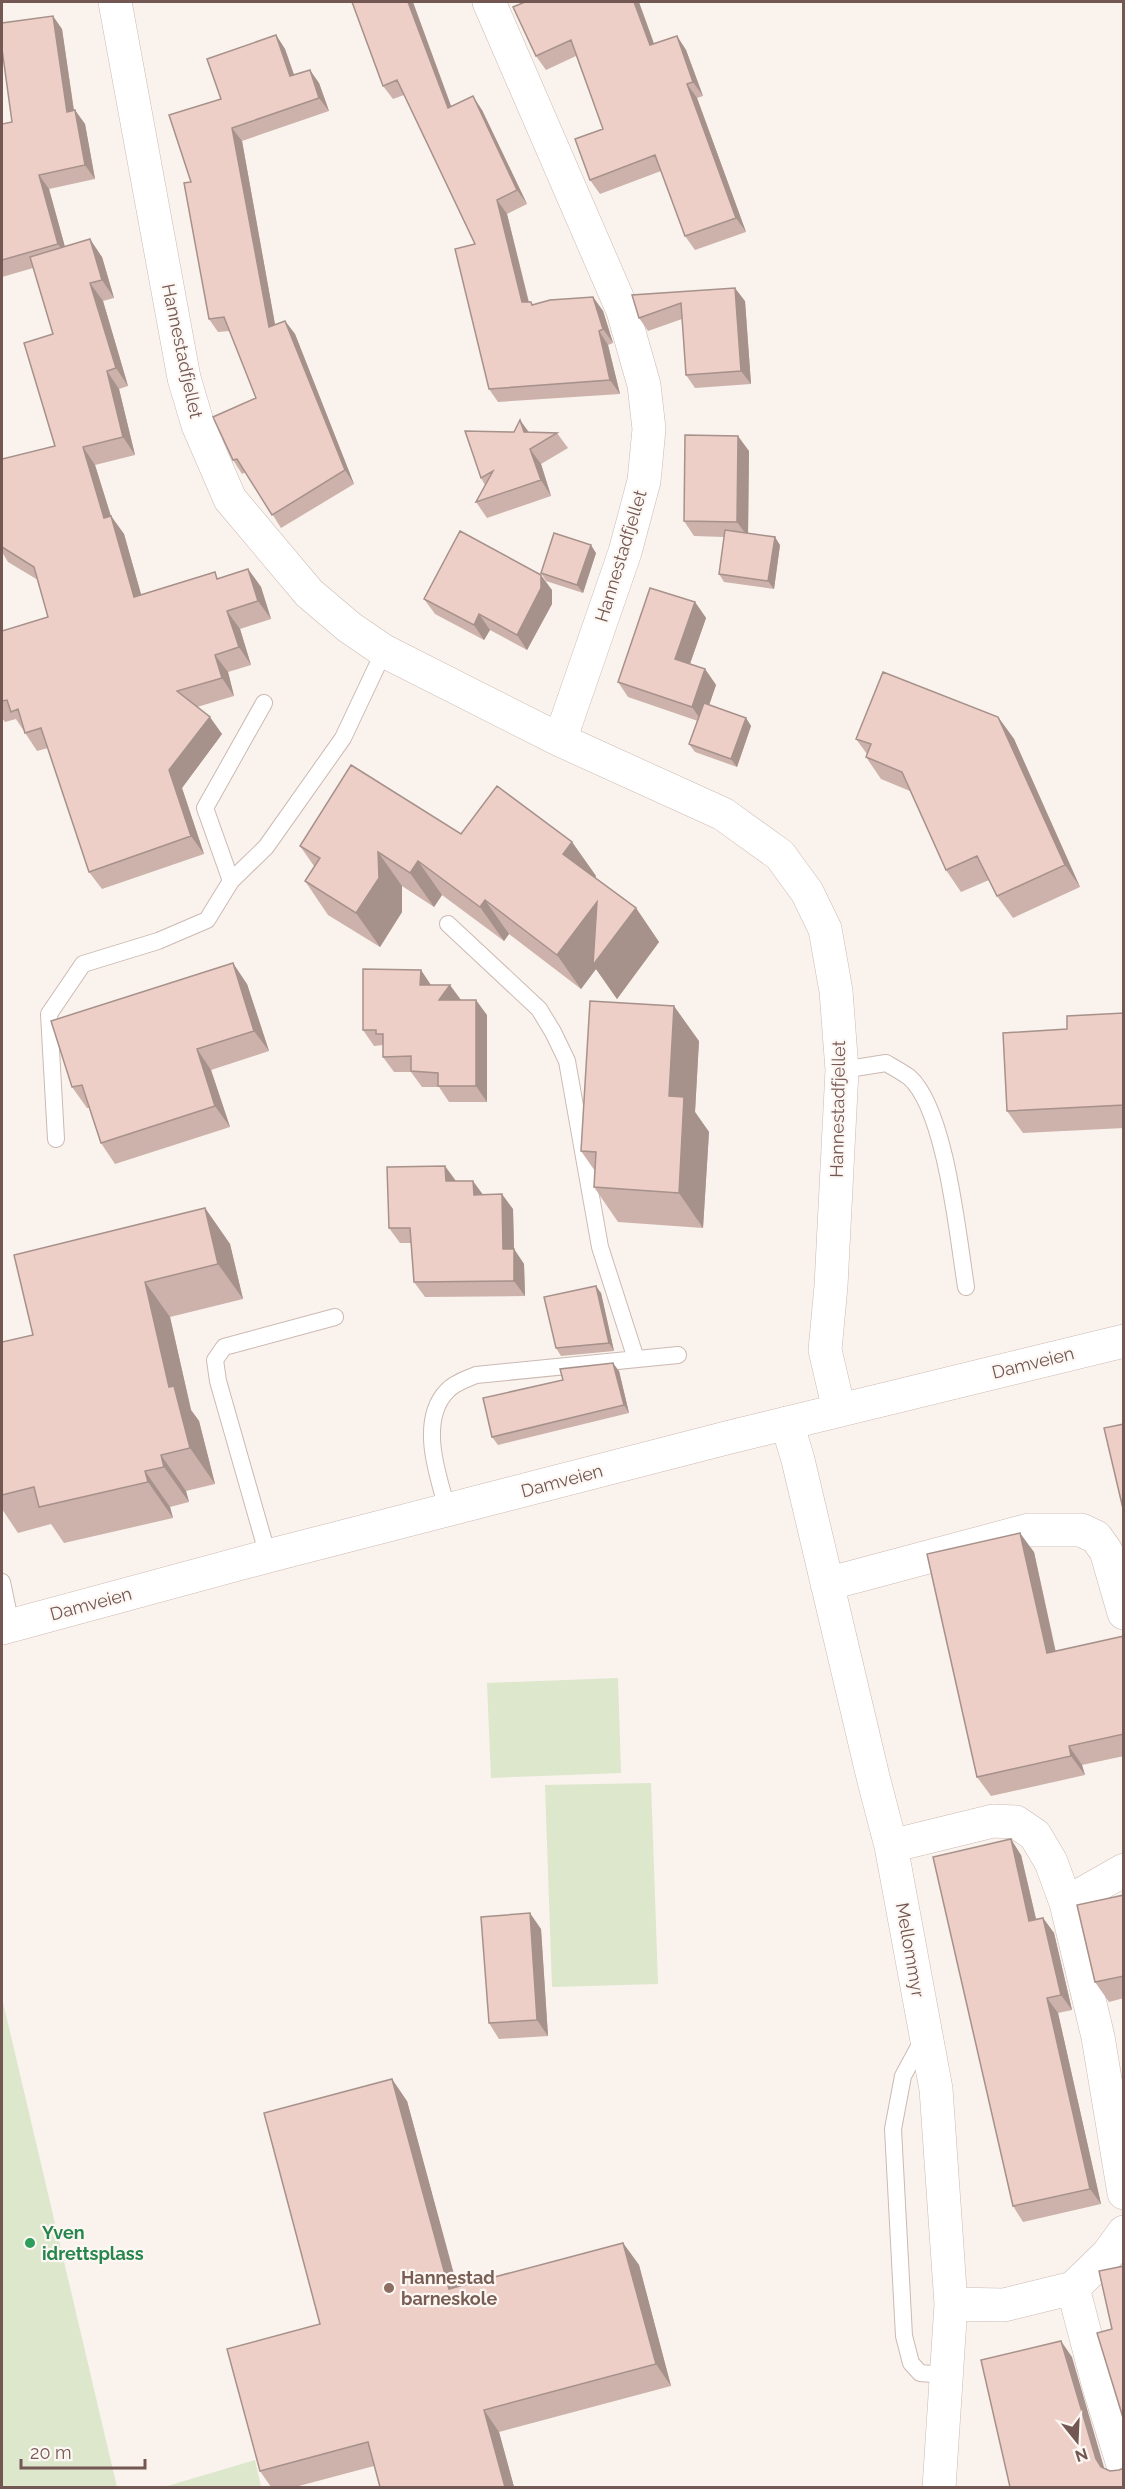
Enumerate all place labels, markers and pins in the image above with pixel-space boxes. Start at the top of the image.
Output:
place label: Yven idrettsplass [42,2222,144,2264]
marker: Yven idrettsplass [23,2236,37,2250]
place label: Hannestad barneskole [401,2267,497,2309]
marker: Hannestad barneskole [382,2281,396,2295]

